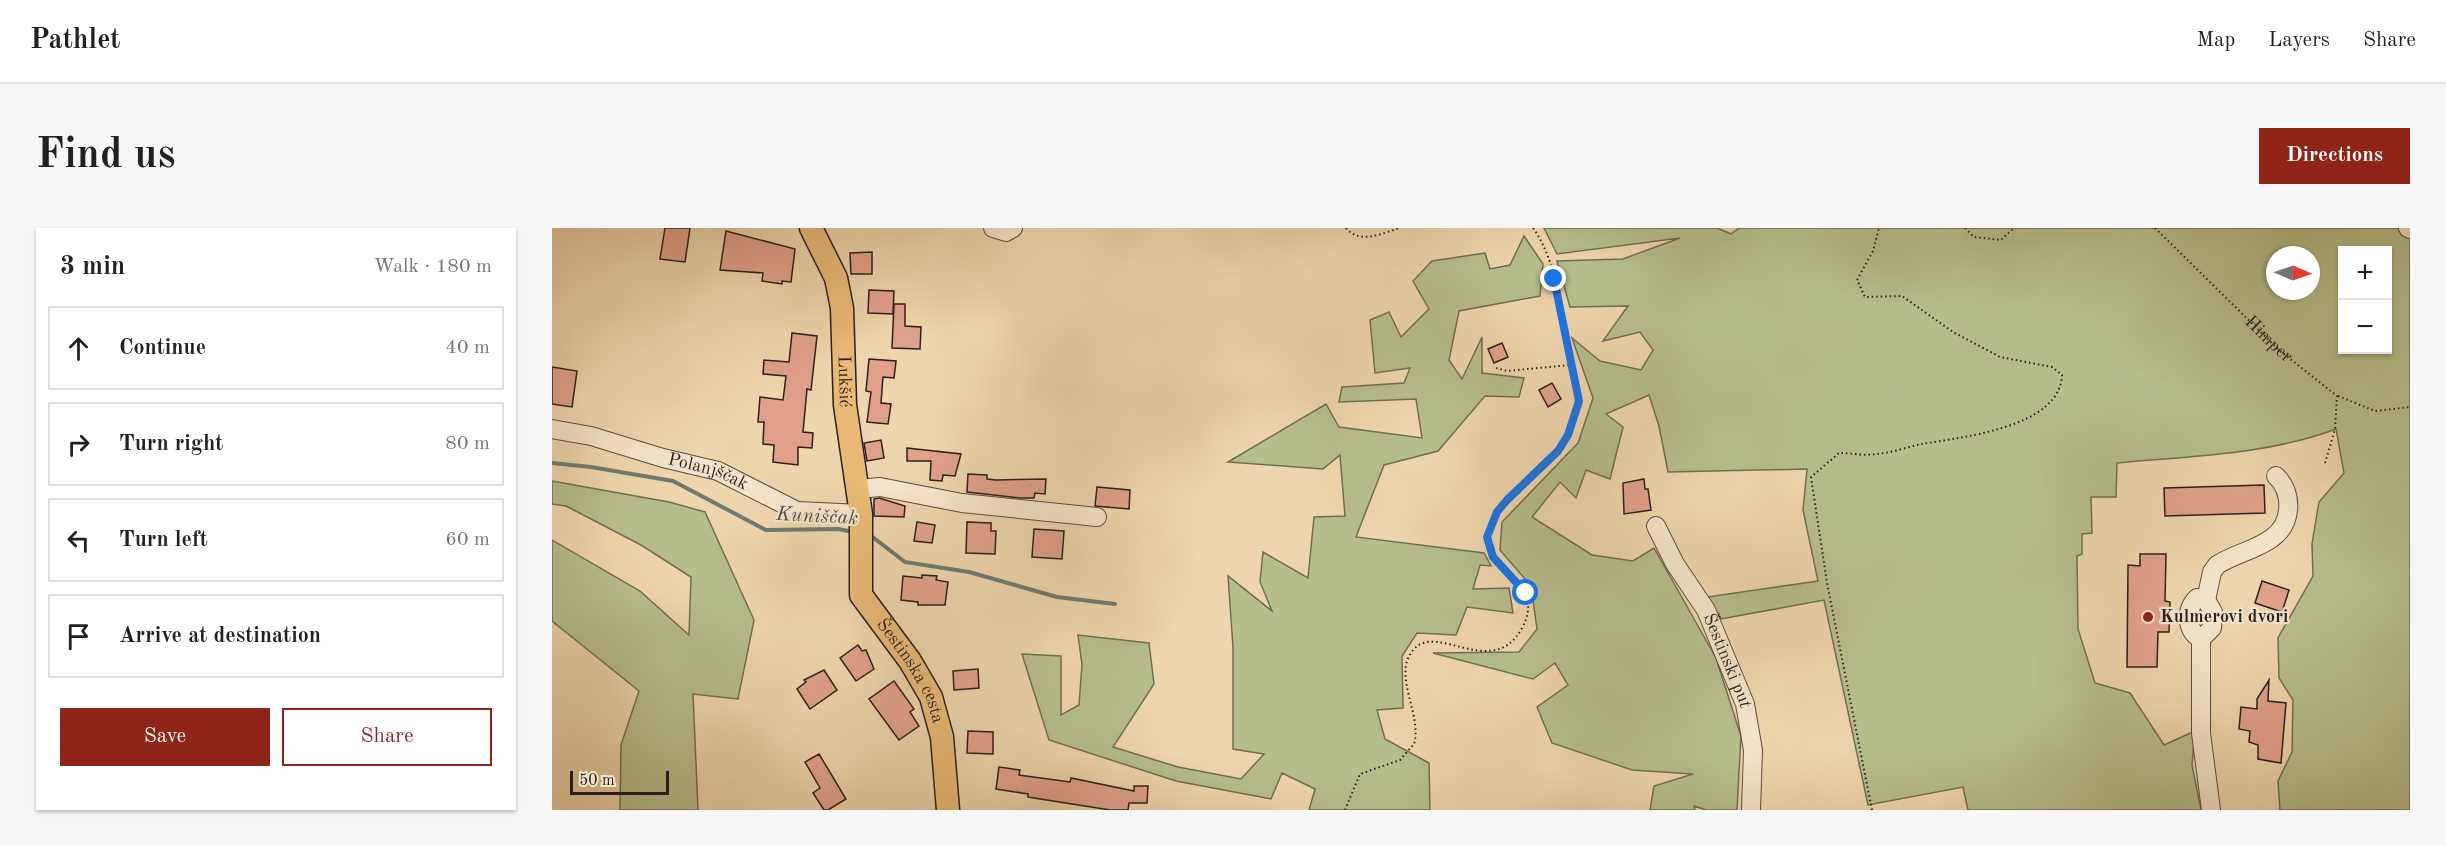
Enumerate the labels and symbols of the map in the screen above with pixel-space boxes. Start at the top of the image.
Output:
north arrow [2266,246,2320,300]
route end [1540,265,1566,291]
street label: Himper [2241,313,2296,366]
street label: Lukšić [834,355,854,408]
street label: Polanjščak [666,450,751,494]
water label: Kuniščak [774,505,859,529]
route start [1512,579,1538,605]
place label: Kulmerovi dvori [2160,608,2288,626]
street label: Šestinski put [1700,609,1754,709]
marker: Kulmerovi dvori [2141,610,2155,624]
street label: Šestinska cesta [873,612,947,725]
scale bar [570,768,669,796]

